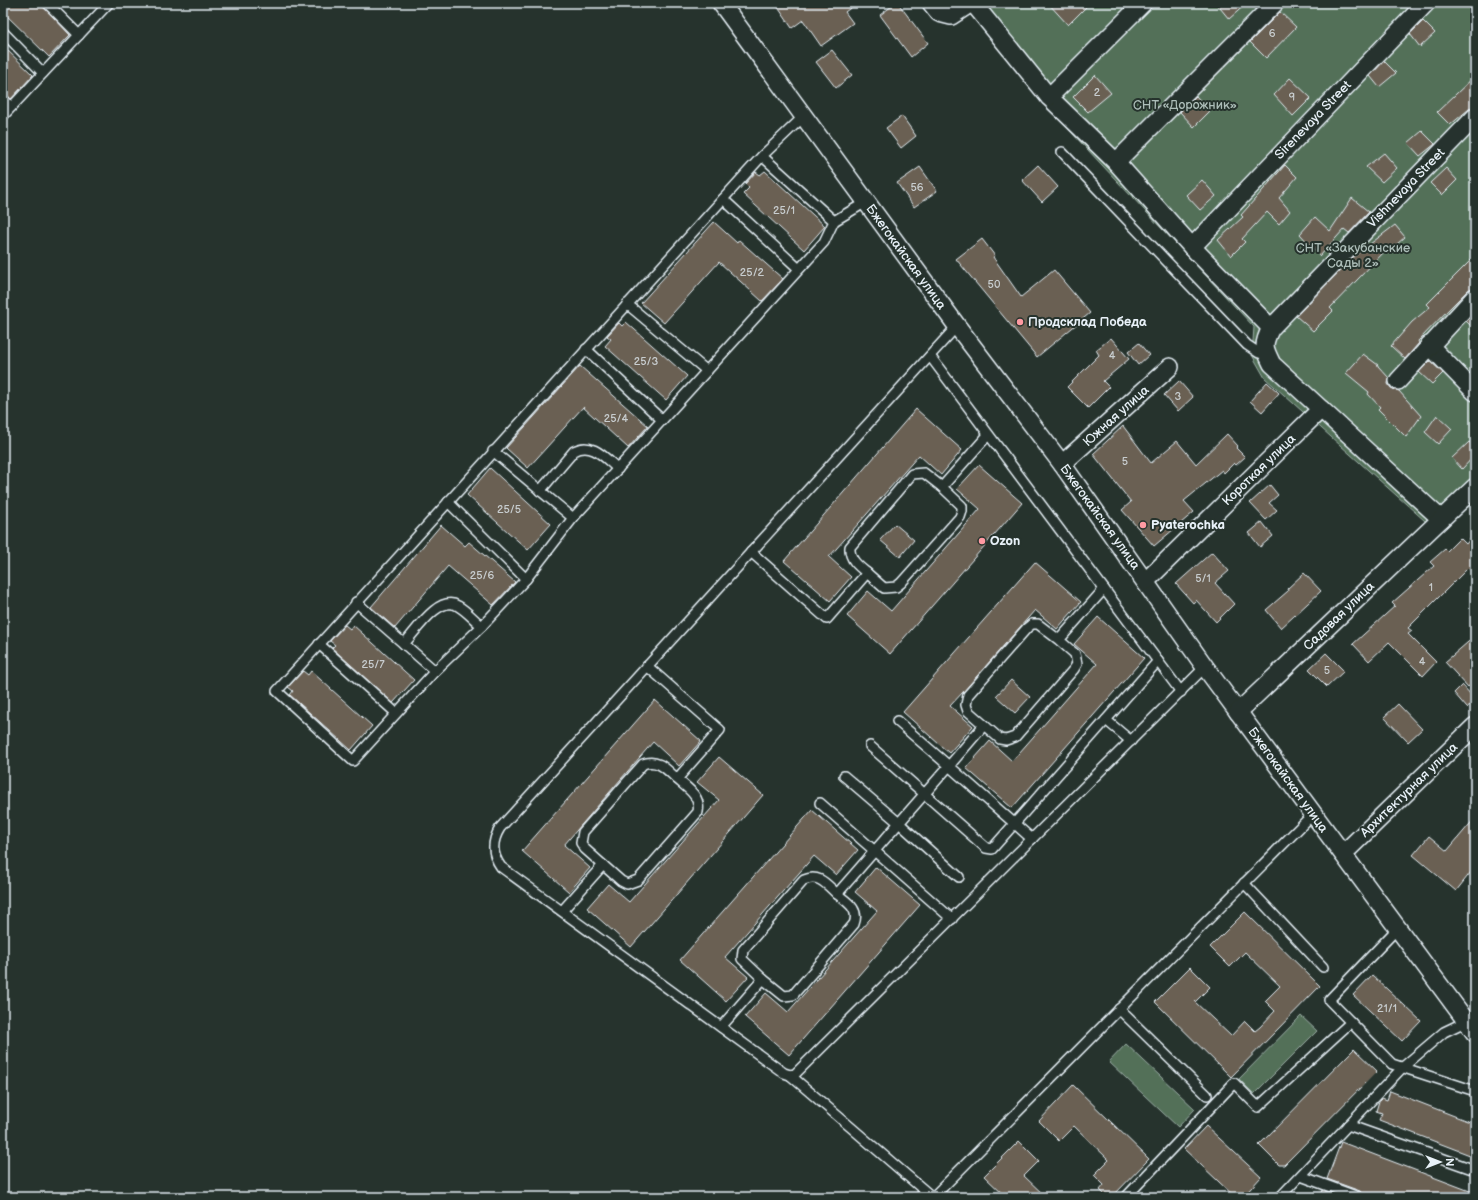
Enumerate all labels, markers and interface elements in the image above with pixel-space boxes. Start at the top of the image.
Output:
house number: 6 [1269,27,1276,40]
street label: Sirenevaya Street [1271,77,1355,163]
house number: 2 [1094,86,1101,99]
house number: 9 [1289,91,1295,104]
park label: СНТ «Дорожник» [1133,97,1237,113]
street label: Vishnevaya Street [1364,145,1448,231]
house number: 56 [910,181,924,194]
street label: Бжегокайская улица [862,201,950,313]
house number: 25/1 [773,204,795,217]
park label: СНТ «Закубанские Сады 2» [1296,240,1410,271]
house number: 25/2 [740,266,765,279]
house number: 50 [988,278,1001,291]
place label: Продсклад Победа [1028,314,1147,330]
marker: Продсклад Победа [1015,317,1025,327]
house number: 4 [1109,349,1116,362]
house number: 25/3 [634,355,658,368]
street label: Южная улица [1080,382,1153,450]
house number: 3 [1175,390,1182,403]
house number: 25/4 [604,412,629,425]
street label: Короткая улица [1219,431,1299,509]
house number: 5 [1122,455,1128,468]
street label: Бжегокайская улица [1056,461,1144,573]
house number: 25/5 [497,503,521,516]
place label: Pyaterochka [1151,517,1225,533]
marker: Pyaterochka [1138,520,1148,530]
place label: Ozon [990,533,1020,549]
marker: Ozon [977,536,987,546]
house number: 25/6 [470,569,495,582]
house number: 5/1 [1195,572,1211,585]
street label: Садовая улица [1300,578,1378,654]
house number: 1 [1429,581,1433,594]
house number: 4 [1419,655,1426,668]
house number: 25/7 [361,658,385,671]
house number: 5 [1324,664,1330,677]
street label: Бжегокайская улица [1244,724,1332,836]
street label: Архитектурная улица [1356,739,1461,841]
house number: 21/1 [1377,1002,1397,1015]
north arrow [1420,1142,1460,1182]
text: N [1443,1158,1456,1166]

